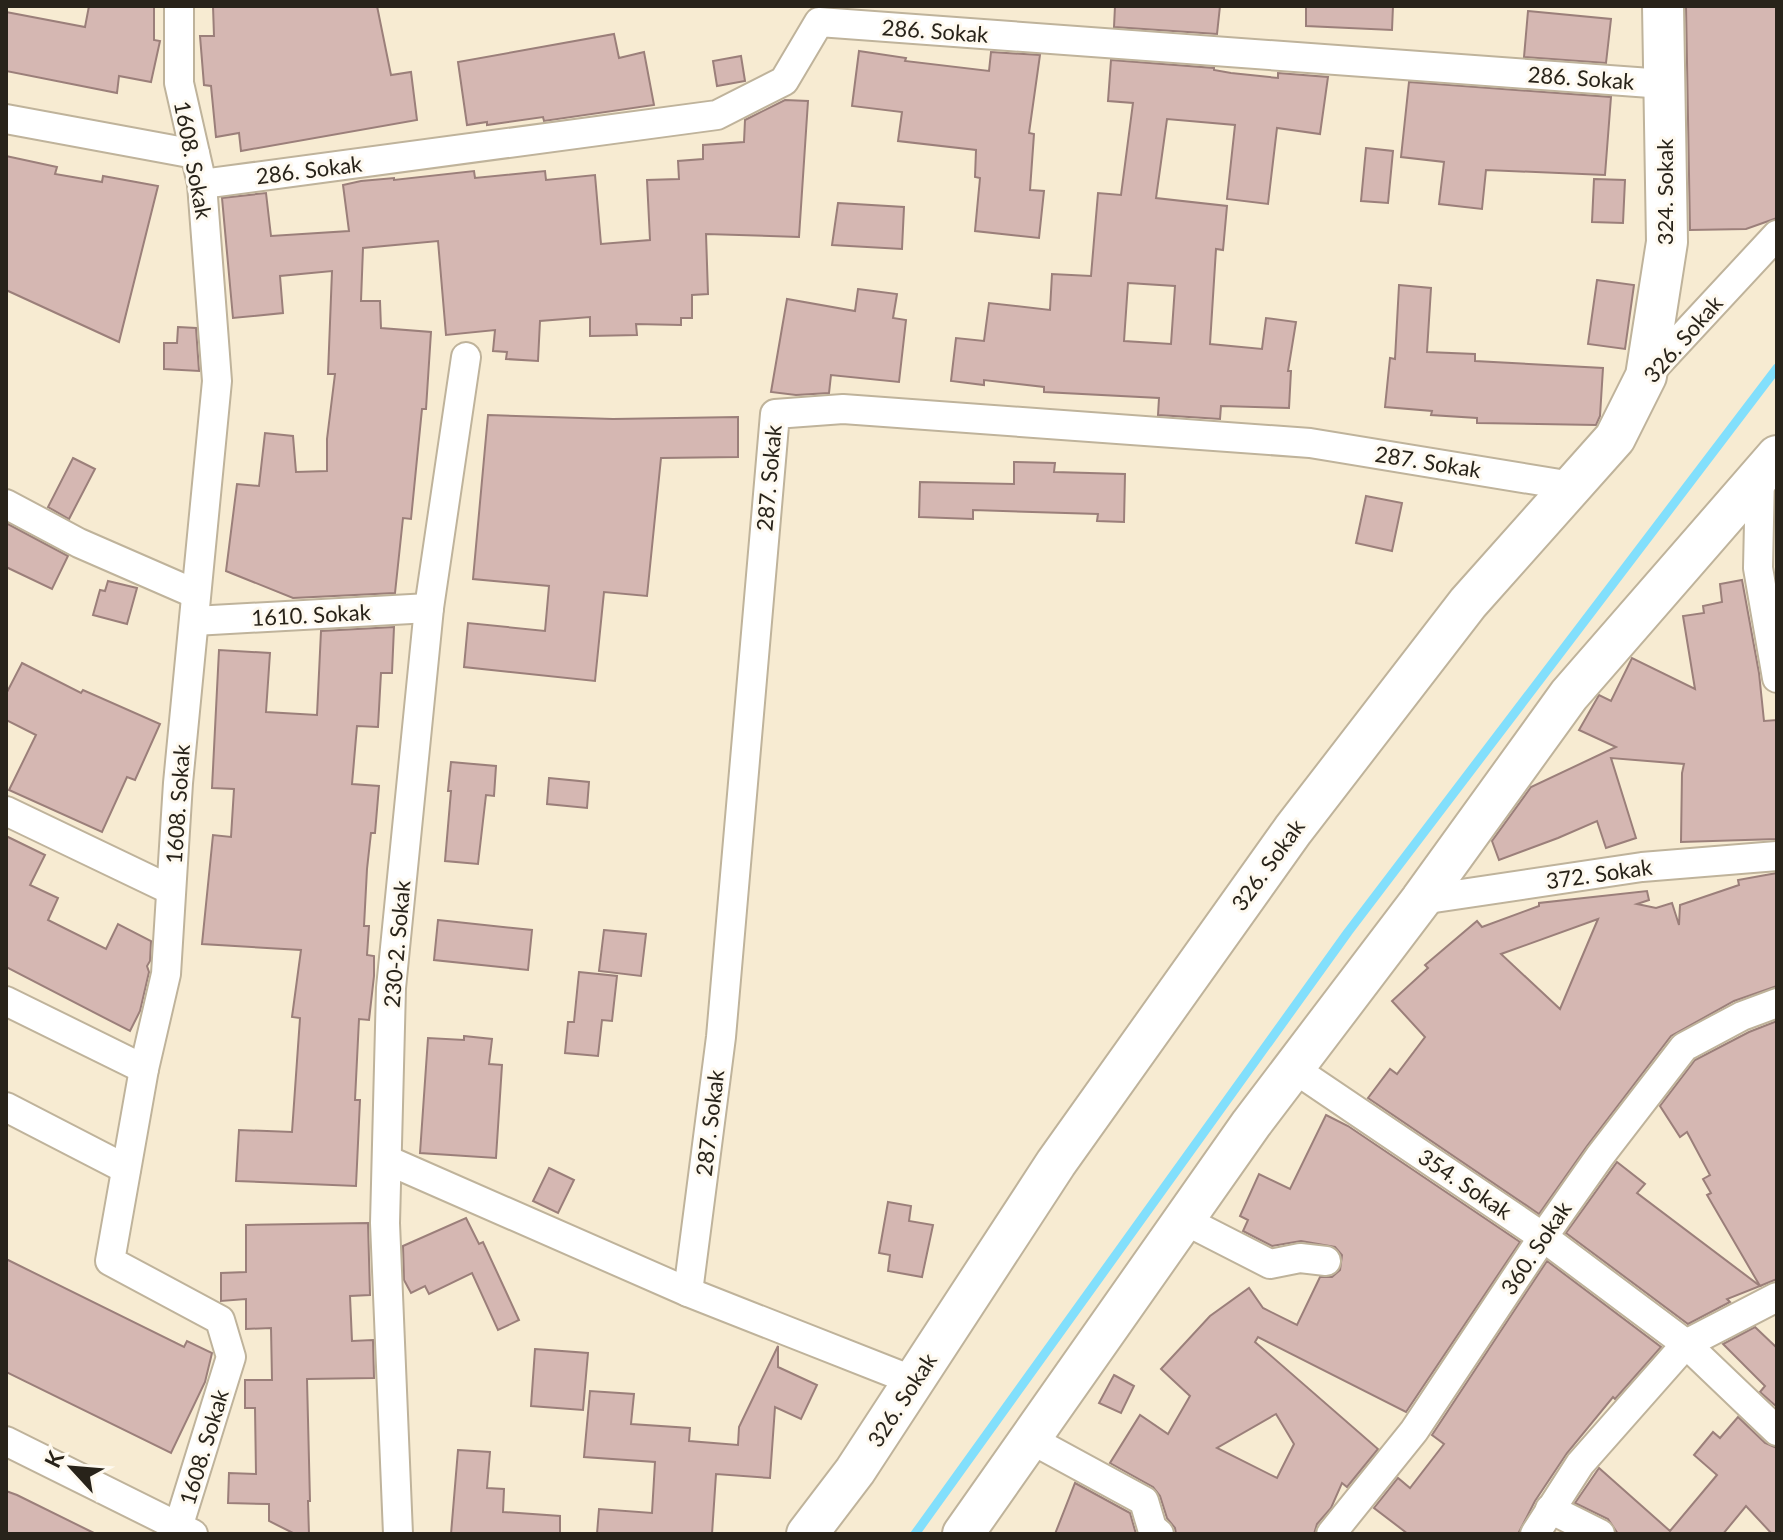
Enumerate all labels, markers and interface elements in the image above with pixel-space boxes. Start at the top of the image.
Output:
street label: 286. Sokak [881,13,990,48]
street label: 286. Sokak [1527,60,1636,95]
street label: 1608. Sokak [169,99,218,222]
street label: 324. Sokak [1651,138,1678,245]
street label: 286. Sokak [254,150,364,189]
street label: 326. Sokak [1637,289,1728,388]
street label: 287. Sokak [750,423,787,532]
street label: 287. Sokak [1373,440,1484,483]
street label: 1610. Sokak [251,598,372,631]
street label: 1608. Sokak [160,743,195,865]
street label: 326. Sokak [1225,813,1310,916]
street label: 372. Sokak [1544,853,1654,894]
street label: 230-2. Sokak [377,878,416,1009]
street label: 287. Sokak [690,1068,730,1178]
street label: 354. Sokak [1413,1143,1518,1225]
street label: 360. Sokak [1495,1195,1577,1300]
street label: 326. Sokak [861,1347,942,1452]
street label: 1608. Sokak [173,1385,234,1508]
north arrow [32,1428,112,1508]
text: K [38,1445,69,1472]

